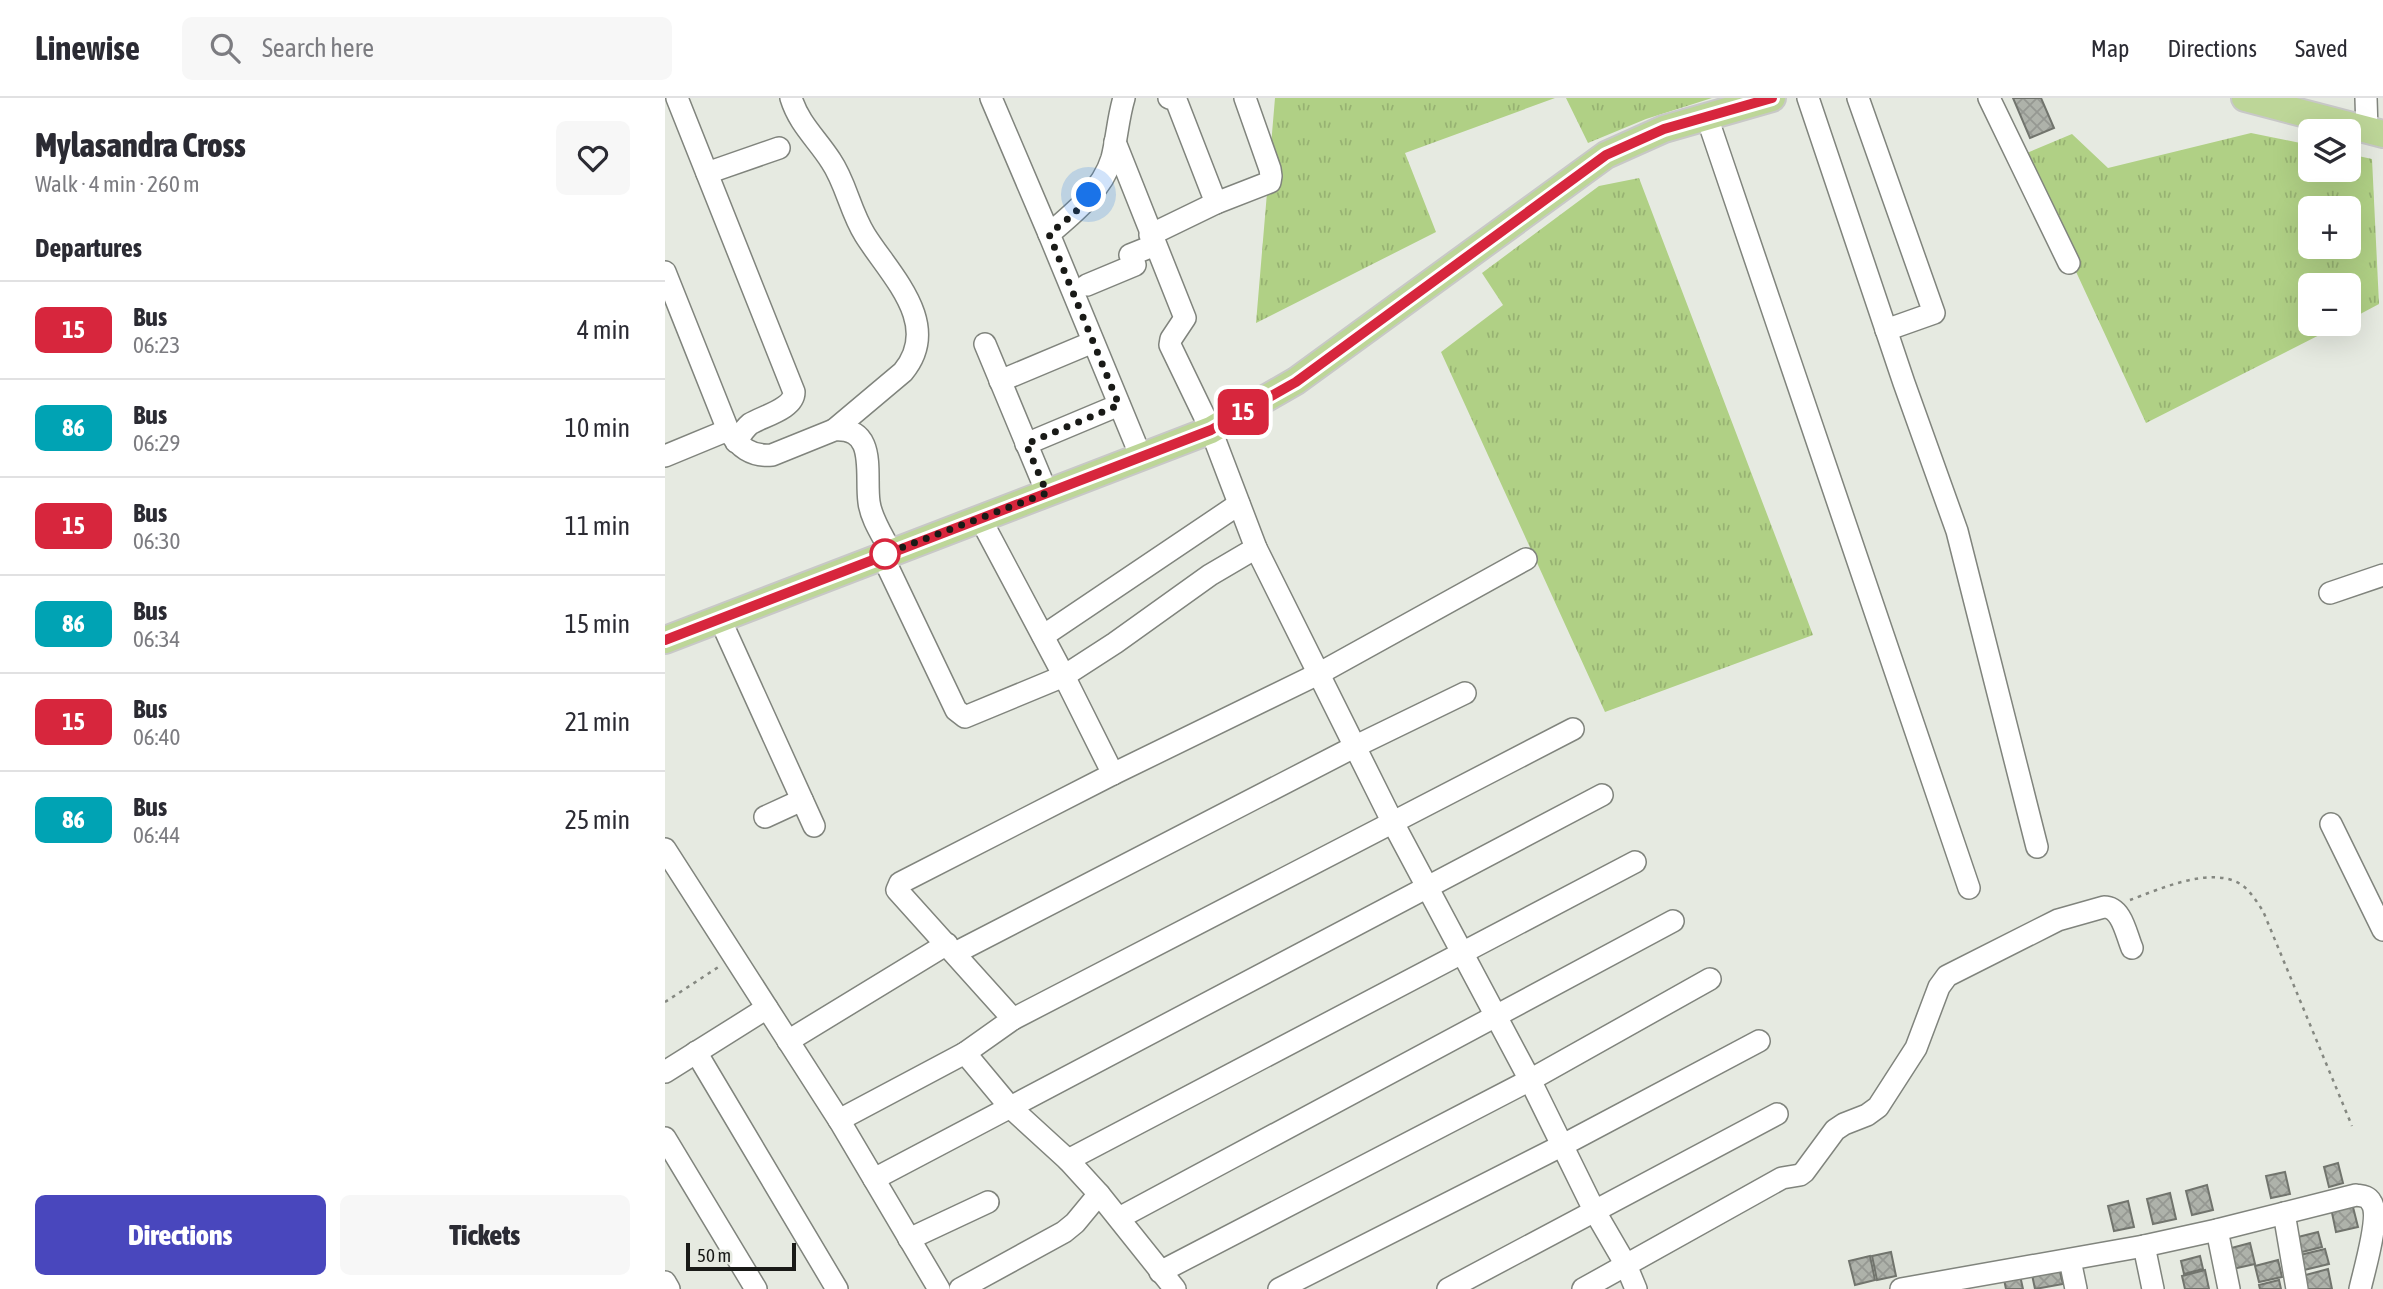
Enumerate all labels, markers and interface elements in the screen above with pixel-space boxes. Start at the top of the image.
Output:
search box [182,17,672,80]
text: Linewise [35,29,140,67]
icon: search [206,29,244,67]
text: Search here [262,33,374,63]
text: Map [2091,35,2129,62]
text: Directions [2167,35,2257,62]
text: Saved [2295,35,2348,62]
map controls [2298,119,2361,336]
button: layers [2298,119,2361,182]
button: heart [556,121,630,195]
text: Mylasandra Cross [35,126,246,164]
text: Walk · 4 min · 260 m [35,171,199,197]
your location [1071,177,1106,212]
button: + [2298,196,2361,259]
text: Departures [35,233,142,263]
button: − [2298,273,2361,336]
text: Bus [133,302,167,332]
text: 4 min [577,315,630,345]
text: 15 [62,316,85,343]
text: 06:23 [133,332,180,358]
line badge: 15 [1211,389,1275,435]
text: 15 [1232,398,1254,425]
text: Bus [133,400,167,430]
text: 10 min [565,413,630,443]
text: 86 [62,414,85,441]
text: 06:29 [133,430,180,456]
text: Bus [133,498,167,528]
text: 11 min [565,511,630,541]
text: 15 [62,512,85,539]
text: 06:30 [133,528,180,554]
unlabelled marker [870,539,900,569]
text: Bus [133,596,167,626]
text: 15 min [565,609,630,639]
text: 86 [62,610,85,637]
text: 06:34 [133,626,180,652]
text: Bus [133,694,167,724]
text: 21 min [565,707,630,737]
text: 15 [62,708,85,735]
text: 06:40 [133,724,180,750]
text: Bus [133,792,167,822]
text: 25 min [565,805,630,835]
text: 86 [62,806,85,833]
text: 06:44 [133,822,180,848]
button: Directions [35,1195,326,1275]
button: Tickets [340,1195,630,1275]
scale bar [686,1240,796,1272]
text: 50 m [697,1244,731,1266]

